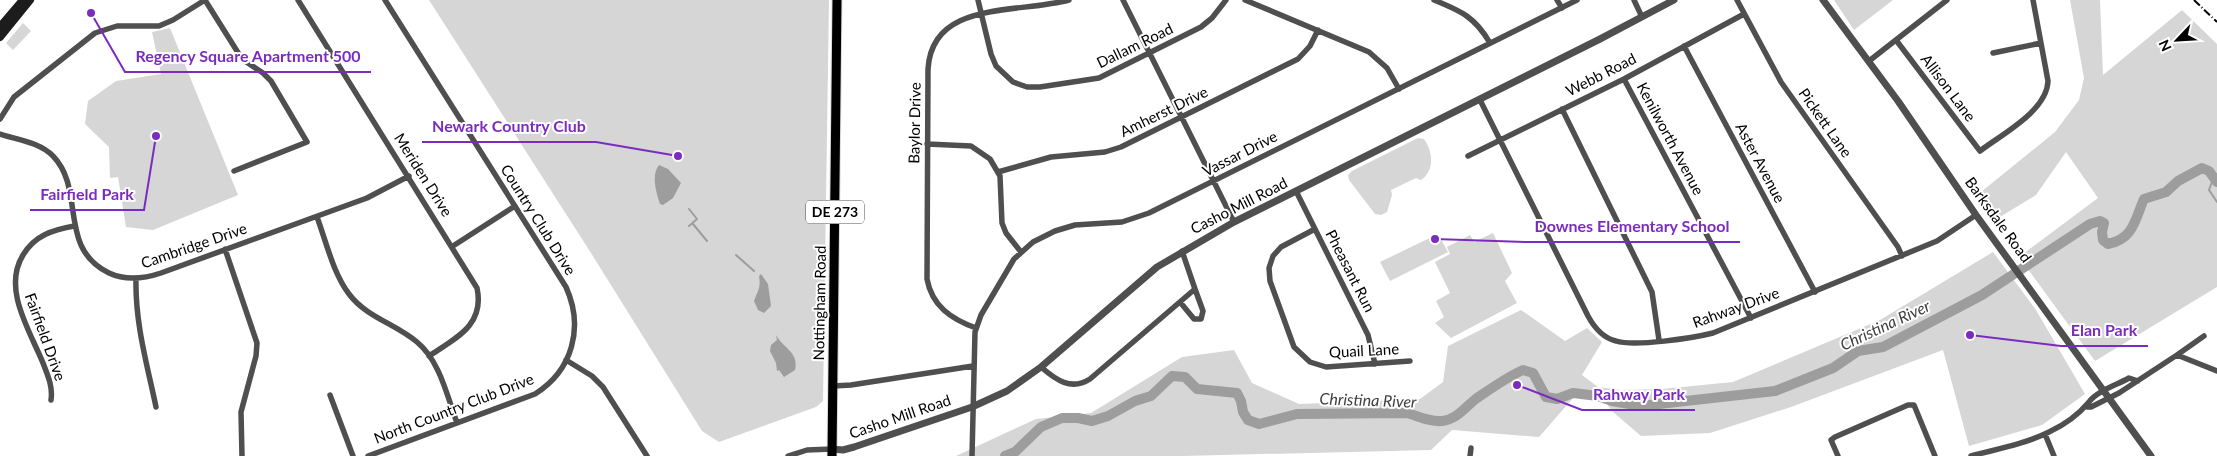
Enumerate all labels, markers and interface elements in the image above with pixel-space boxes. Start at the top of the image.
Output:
north arrow [2152,15,2202,65]
street label: Dallam Road [1093,19,1176,71]
text: N [2155,37,2175,54]
callout: Regency Square Apartment 500 [125,41,371,72]
text: Regency Square Apartment 500 [135,46,361,65]
street label: Webb Road [1562,49,1639,99]
street label: Allison Lane [1918,50,1980,125]
street label: Kenilworth Avenue [1634,79,1708,198]
street label: Baylor Drive [904,82,924,164]
street label: Amherst Drive [1117,82,1211,140]
street label: Pickett Lane [1795,84,1856,161]
callout: Newark Country Club [422,111,596,142]
text: Newark Country Club [432,116,586,135]
street label: Aster Avenue [1732,119,1790,206]
street label: Vassar Drive [1199,127,1280,180]
street label: Meriden Drive [391,129,457,220]
street label: Country Club Drive [498,161,580,278]
street label: Casho Mill Road [1187,173,1290,237]
street label: Barksdale Road [1962,173,2036,266]
callout: Fairfield Park [30,179,144,210]
text: Fairfield Park [40,184,134,203]
road number: DE 273 [806,200,864,223]
callout: Downes Elementary School [1525,211,1740,242]
text: Downes Elementary School [1535,216,1729,235]
street label: Cambridge Drive [138,218,249,272]
street label: Pheasant Run [1322,226,1379,315]
street label: Nottingham Road [809,245,829,361]
street label: Rahway Drive [1690,283,1782,331]
street label: Fairfield Drive [22,290,70,383]
water label: Christina River [1837,295,1933,354]
callout: Elan Park [2061,315,2148,346]
text: Elan Park [2071,320,2138,339]
street label: Quail Lane [1328,339,1400,361]
street label: North Country Club Drive [371,369,536,447]
callout: Rahway Park [1582,379,1695,410]
text: Rahway Park [1593,384,1685,403]
water label: Christina River [1319,388,1417,411]
street label: Casho Mill Road [846,390,953,442]

